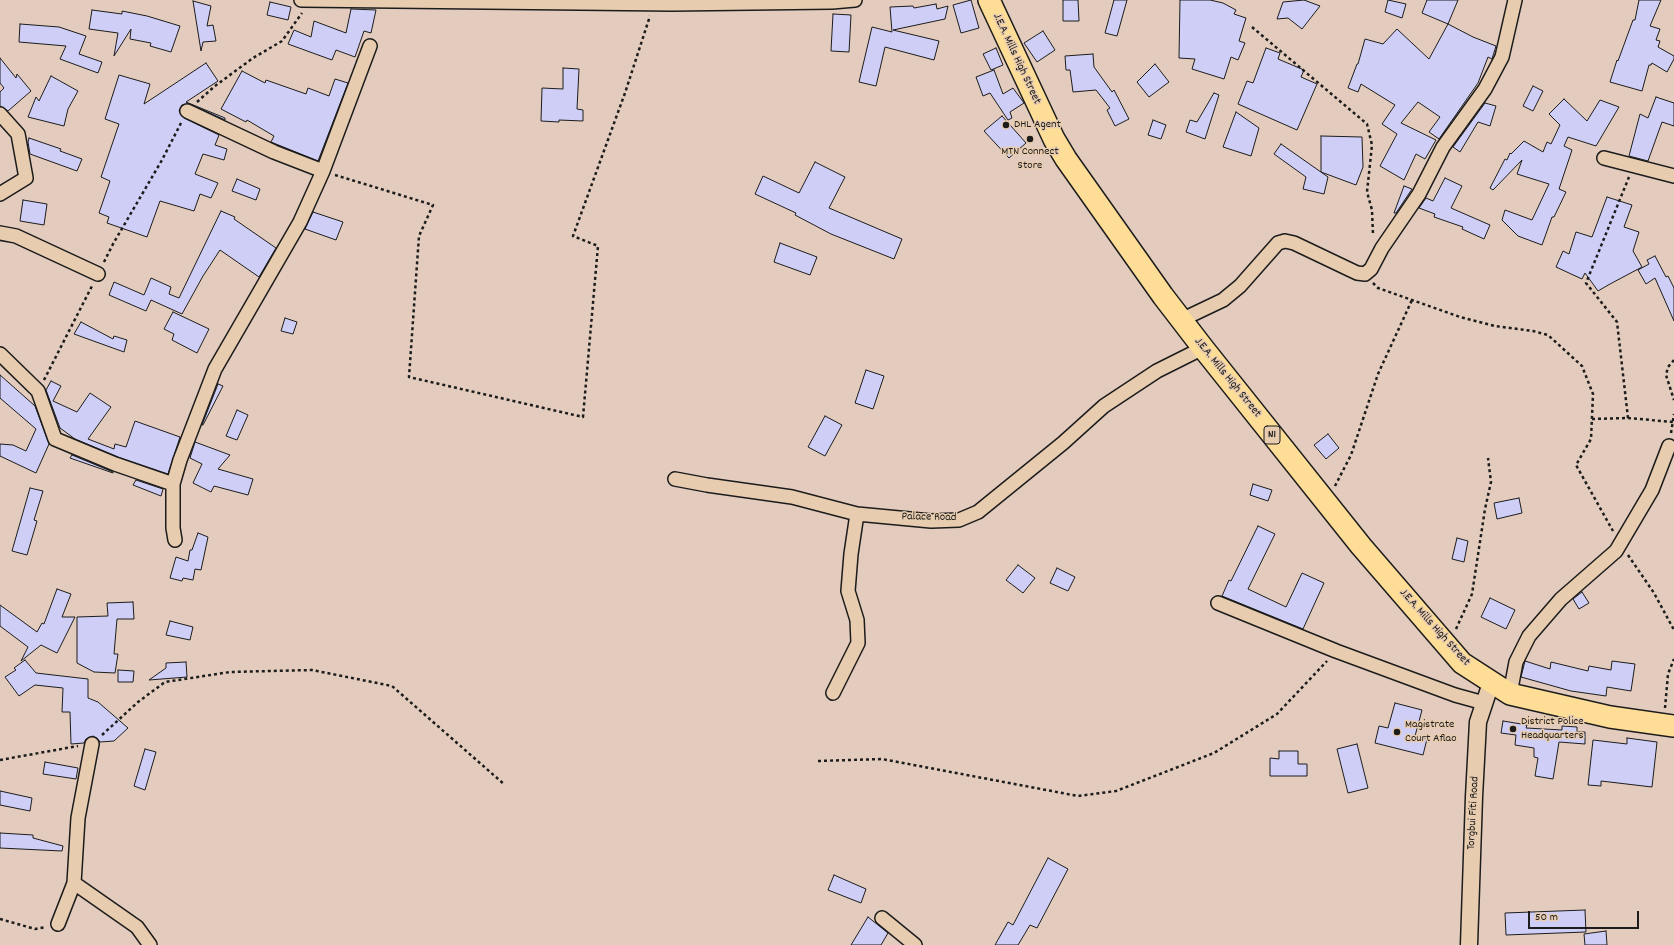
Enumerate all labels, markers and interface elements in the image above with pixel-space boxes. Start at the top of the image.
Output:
street label: J.E.A. Mills High Street [989,11,1043,107]
place label: DHL Agent [1014,118,1061,132]
marker: DHL Agent [1001,120,1011,130]
marker: MTN Connect Store [1025,134,1035,144]
place label: MTN Connect Store [1001,145,1059,173]
street label: J.E.A. Mills High Street [1190,335,1264,421]
road number: N1 [1264,426,1280,444]
street label: Palace Road [901,510,957,526]
street label: J.E.A. Mills High Street [1396,586,1472,670]
place label: District Police Headquarters [1521,715,1583,743]
place label: Magistrate Court Aflao [1405,718,1457,746]
marker: District Police Headquarters [1508,724,1518,734]
marker: Magistrate Court Aflao [1392,727,1402,737]
street label: Torgbui Fiti Road [1465,776,1483,850]
scale bar [1530,903,1641,929]
text: 50 m [1535,909,1558,926]

